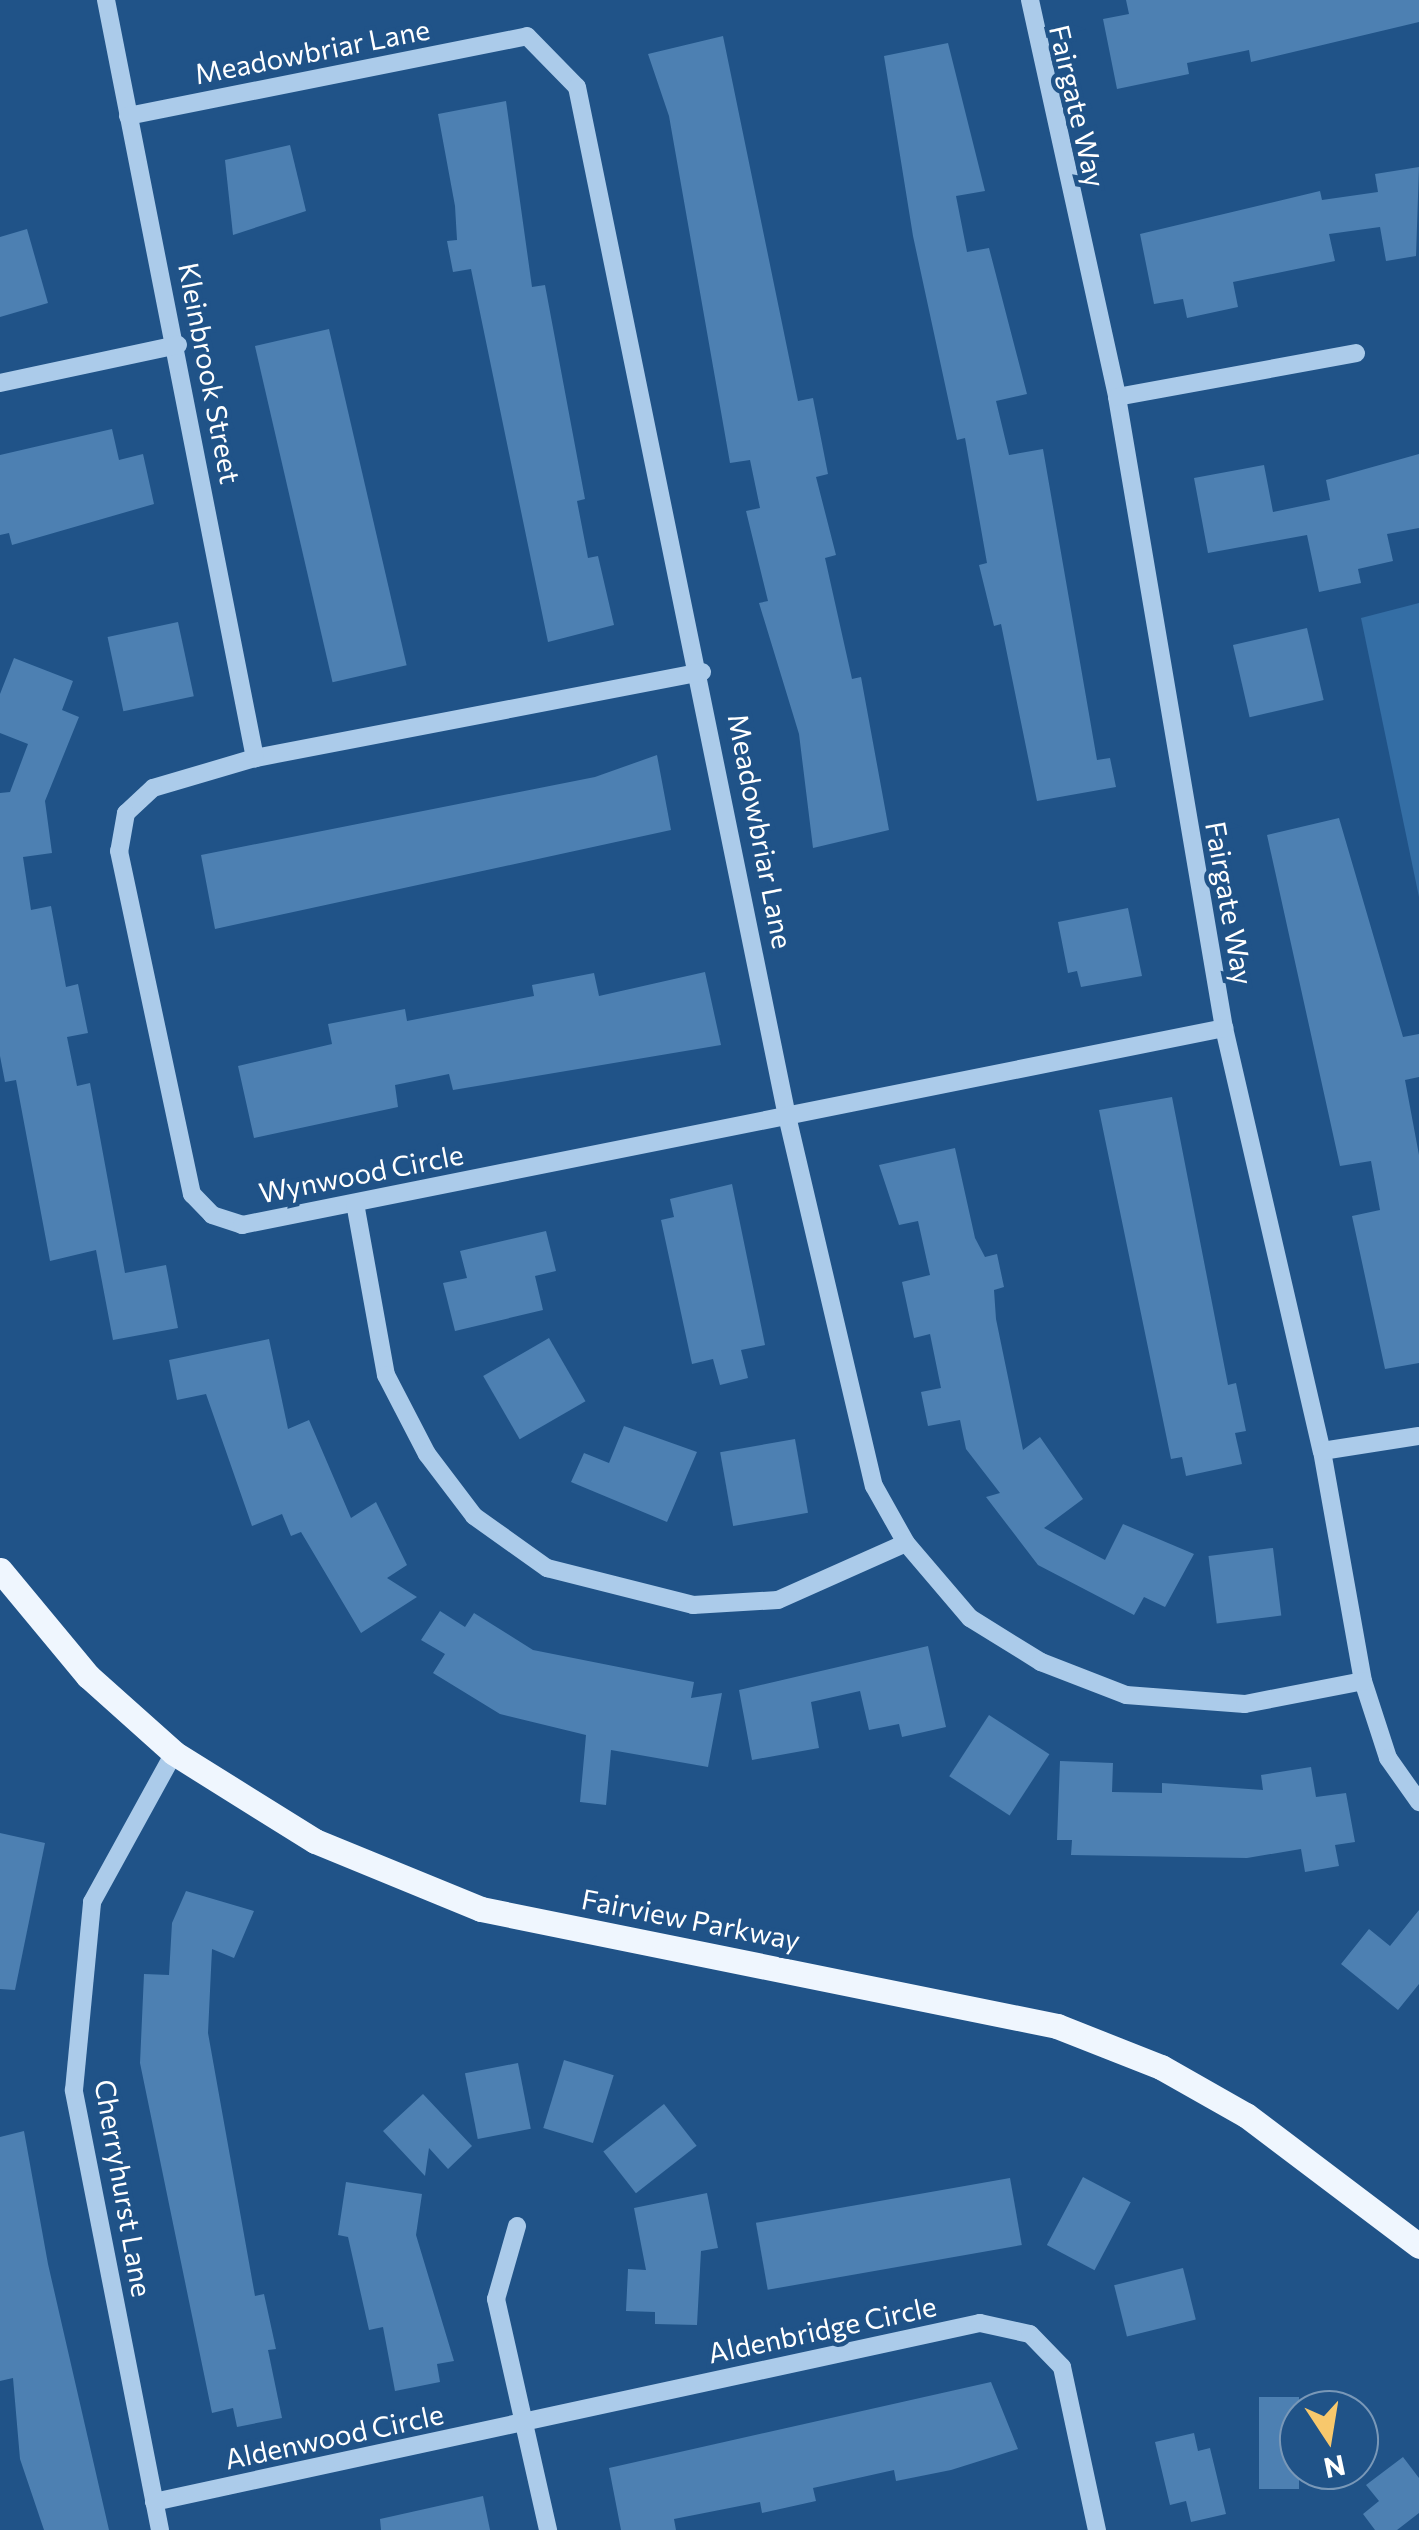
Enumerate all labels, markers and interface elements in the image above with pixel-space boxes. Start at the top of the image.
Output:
street label: Meadowbriar Lane [192,12,432,90]
street label: Fairgate Way [1043,22,1113,190]
street label: Kleinbrook Street [172,260,248,486]
street label: Meadowbriar Lane [722,711,800,951]
street label: Fairgate Way [1199,819,1261,987]
street label: Wynwood Circle [256,1137,466,1209]
street label: Fairview Parkway [579,1881,803,1957]
street label: Cherryhurst Lane [88,2077,160,2299]
street label: Aldenbridge Circle [705,2288,939,2370]
north arrow [1279,2390,1379,2490]
street label: Aldenwood Circle [222,2396,446,2476]
text: N [1321,2449,1349,2486]

